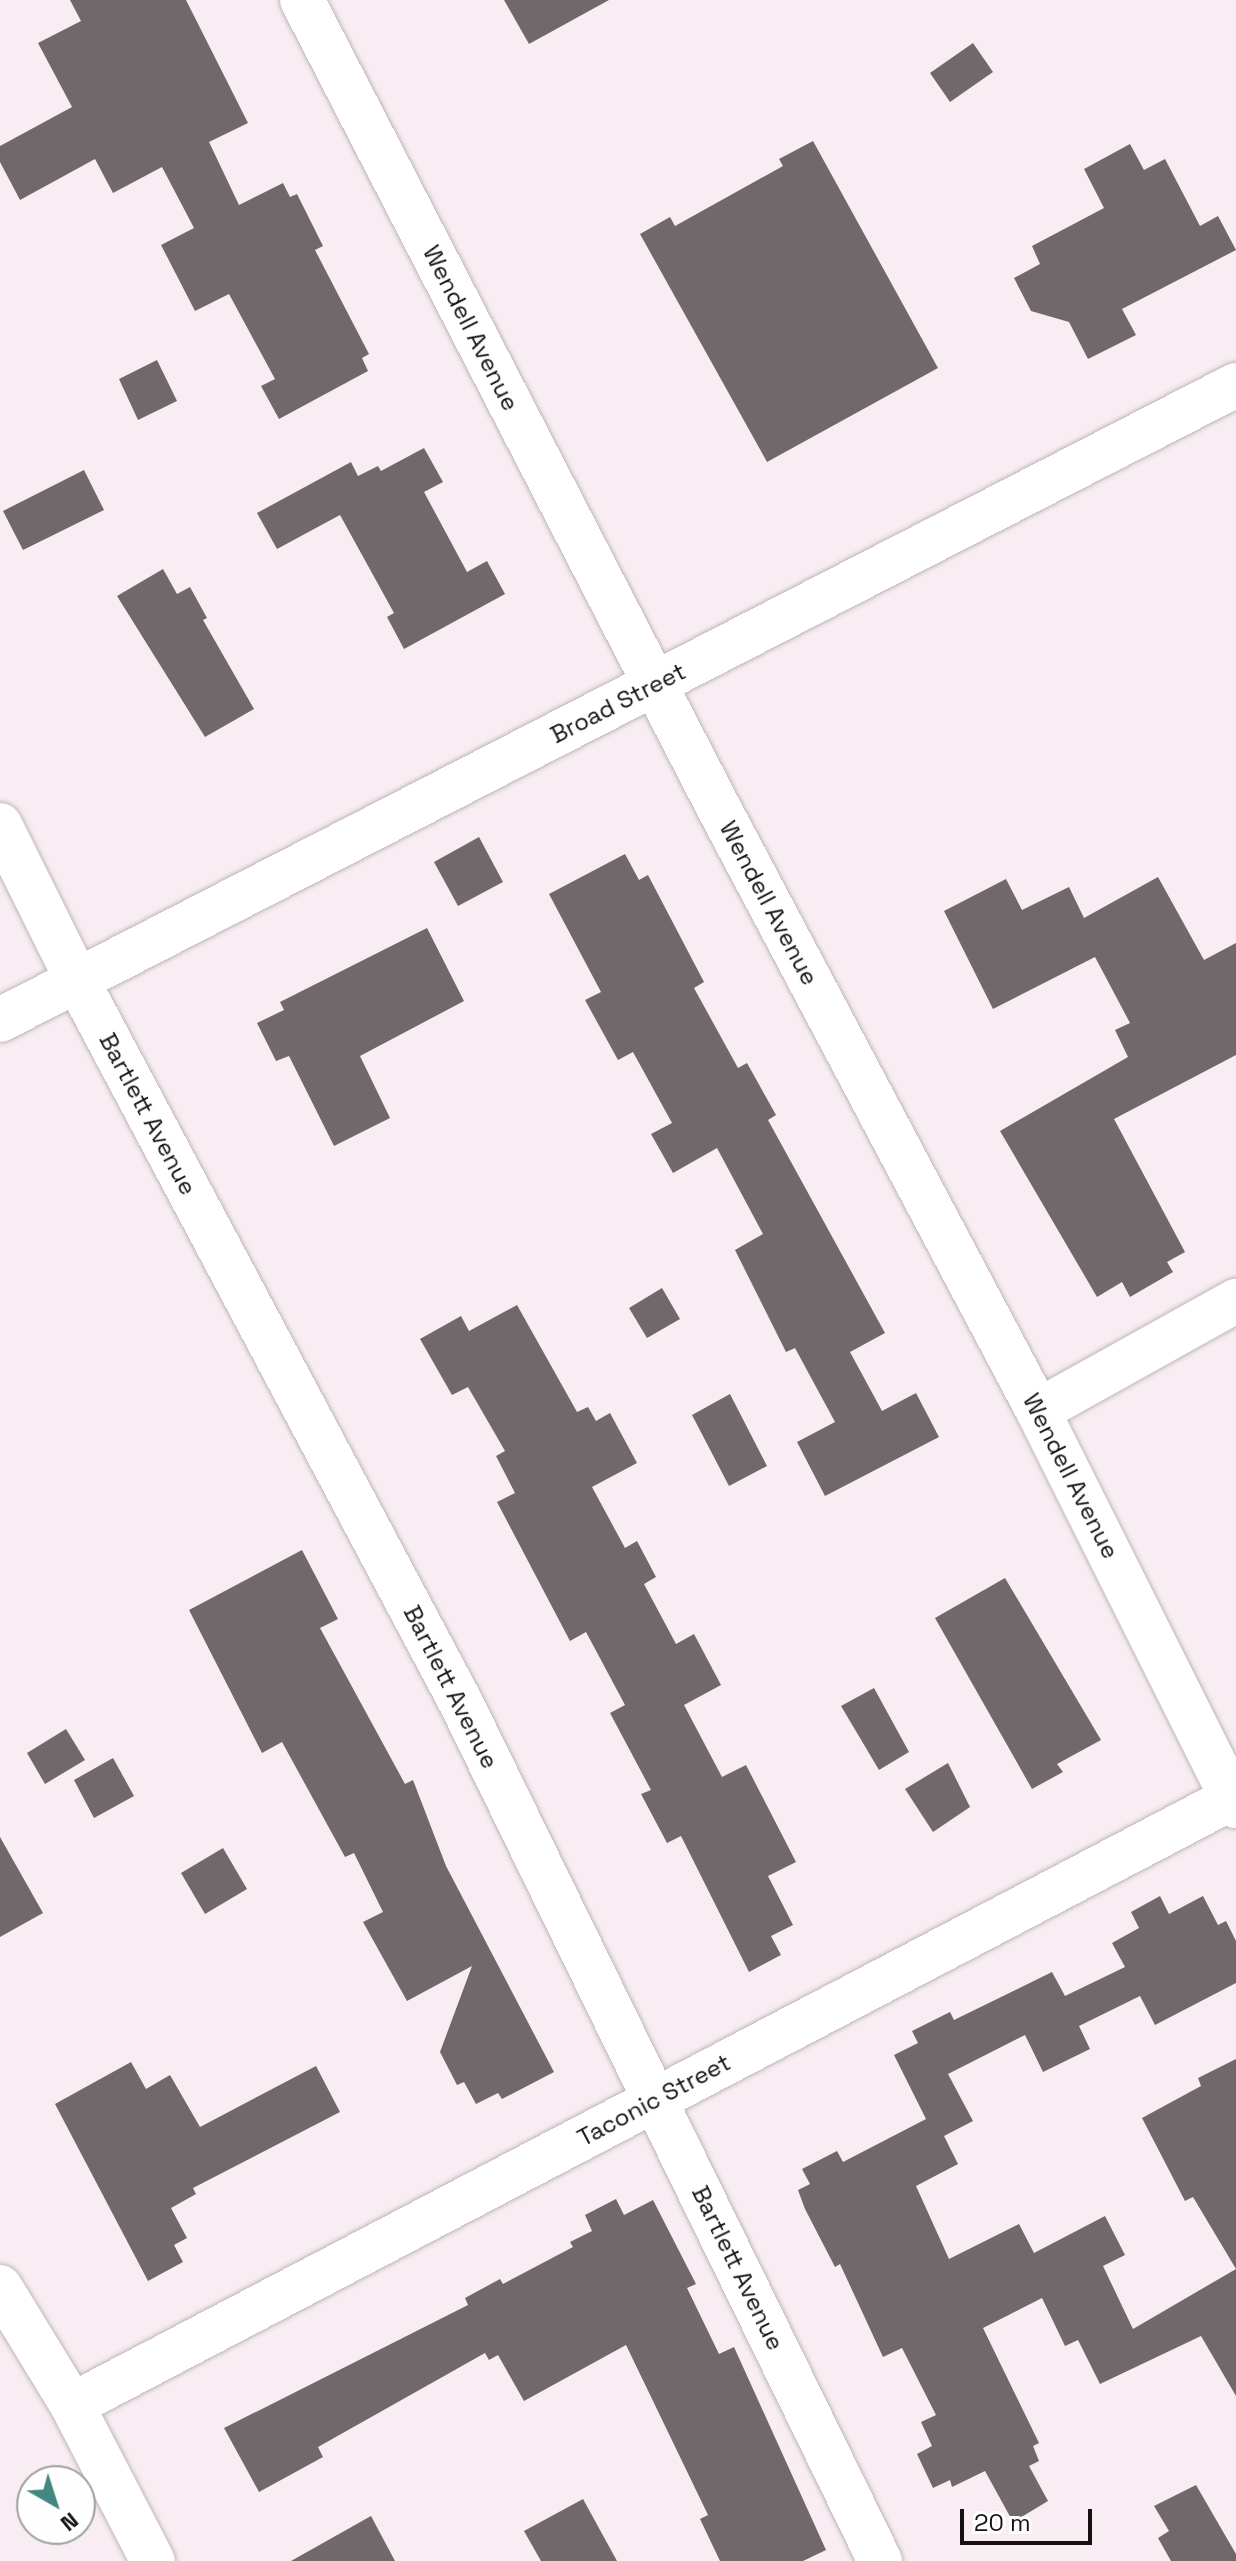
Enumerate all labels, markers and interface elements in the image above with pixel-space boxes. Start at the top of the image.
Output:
street label: Wendell Avenue [417,240,525,416]
street label: Broad Street [546,657,690,749]
street label: Wendell Avenue [714,816,824,990]
street label: Bartlett Avenue [93,1028,203,1200]
street label: Wendell Avenue [1017,1388,1125,1564]
street label: Bartlett Avenue [397,1600,505,1774]
street label: Taconic Street [573,2048,735,2152]
street label: Bartlett Avenue [686,2181,790,2355]
north arrow [16,2465,96,2545]
scale bar [964,2493,1096,2543]
text: N [55,2507,84,2538]
text: 20 m [974,2507,1031,2538]

